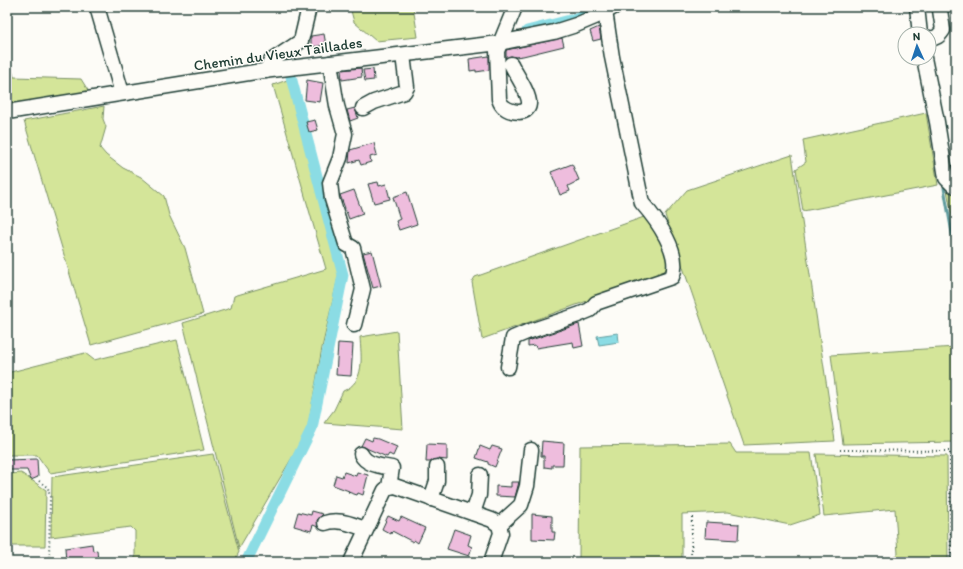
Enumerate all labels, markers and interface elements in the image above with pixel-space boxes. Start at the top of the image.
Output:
north arrow [897,26,937,66]
text: N [912,30,921,43]
street label: Chemin du Vieux Taillades [193,33,364,75]

